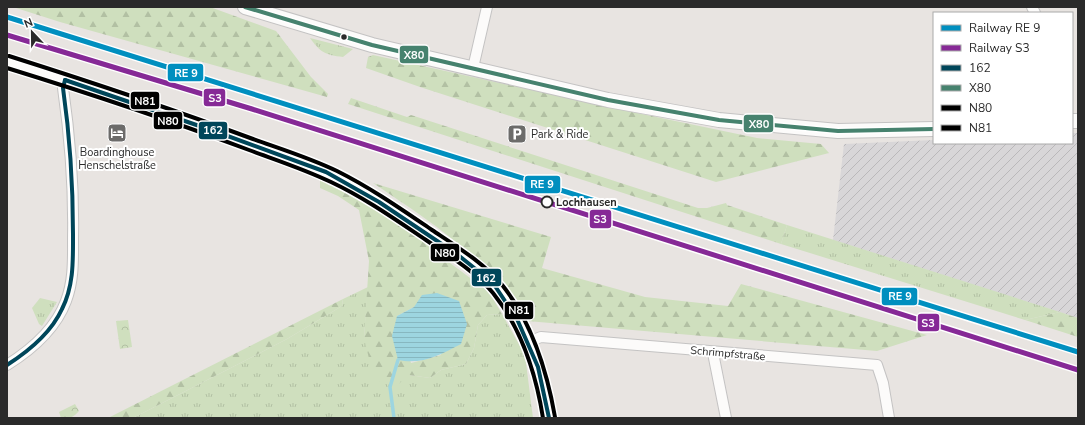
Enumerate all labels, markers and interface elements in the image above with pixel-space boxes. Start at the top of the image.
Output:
north arrow [12,12,52,52]
legend [933,12,1073,144]
text: N [22,15,35,32]
text: Railway RE 9 [969,20,1040,36]
unlabelled marker [339,32,349,42]
text: Railway S3 [969,40,1030,56]
line badge: X80 [399,45,429,64]
text: X80 [403,48,425,63]
text: 162 [969,60,991,76]
line badge: RE 9 [167,63,204,82]
text: RE 9 [174,66,198,81]
text: X80 [969,80,991,96]
line badge: S3 [203,88,226,107]
line badge: N81 [130,91,160,110]
text: S3 [208,91,222,106]
text: N81 [134,94,156,109]
text: N80 [969,100,992,116]
line badge: N80 [153,111,183,130]
text: N80 [157,114,179,129]
line badge: X80 [743,114,774,133]
text: X80 [748,117,770,132]
text: N81 [969,120,992,136]
line badge: 162 [198,121,228,140]
hotel icon: Boardinghouse Henschelstraße [106,122,128,144]
text: 162 [203,123,223,138]
parking icon: Park & Ride [506,123,528,145]
place label: Park & Ride [531,127,589,142]
place label: Boardinghouse Henschelstraße [78,145,156,173]
line badge: RE 9 [524,175,561,194]
text: RE 9 [530,177,554,192]
marker: Lochhausen [540,195,554,209]
place label: Lochhausen [556,195,617,210]
line badge: S3 [589,209,612,229]
text: S3 [593,212,607,227]
line badge: N80 [430,243,460,262]
text: N80 [434,246,456,261]
line badge: 162 [471,268,502,287]
text: 162 [476,271,496,286]
line badge: RE 9 [881,287,918,306]
text: RE 9 [888,289,912,304]
line badge: N81 [504,301,534,320]
text: N81 [508,303,530,318]
line badge: S3 [917,313,940,332]
text: S3 [921,316,935,331]
street label: Schrimpfstraße [690,343,766,364]

